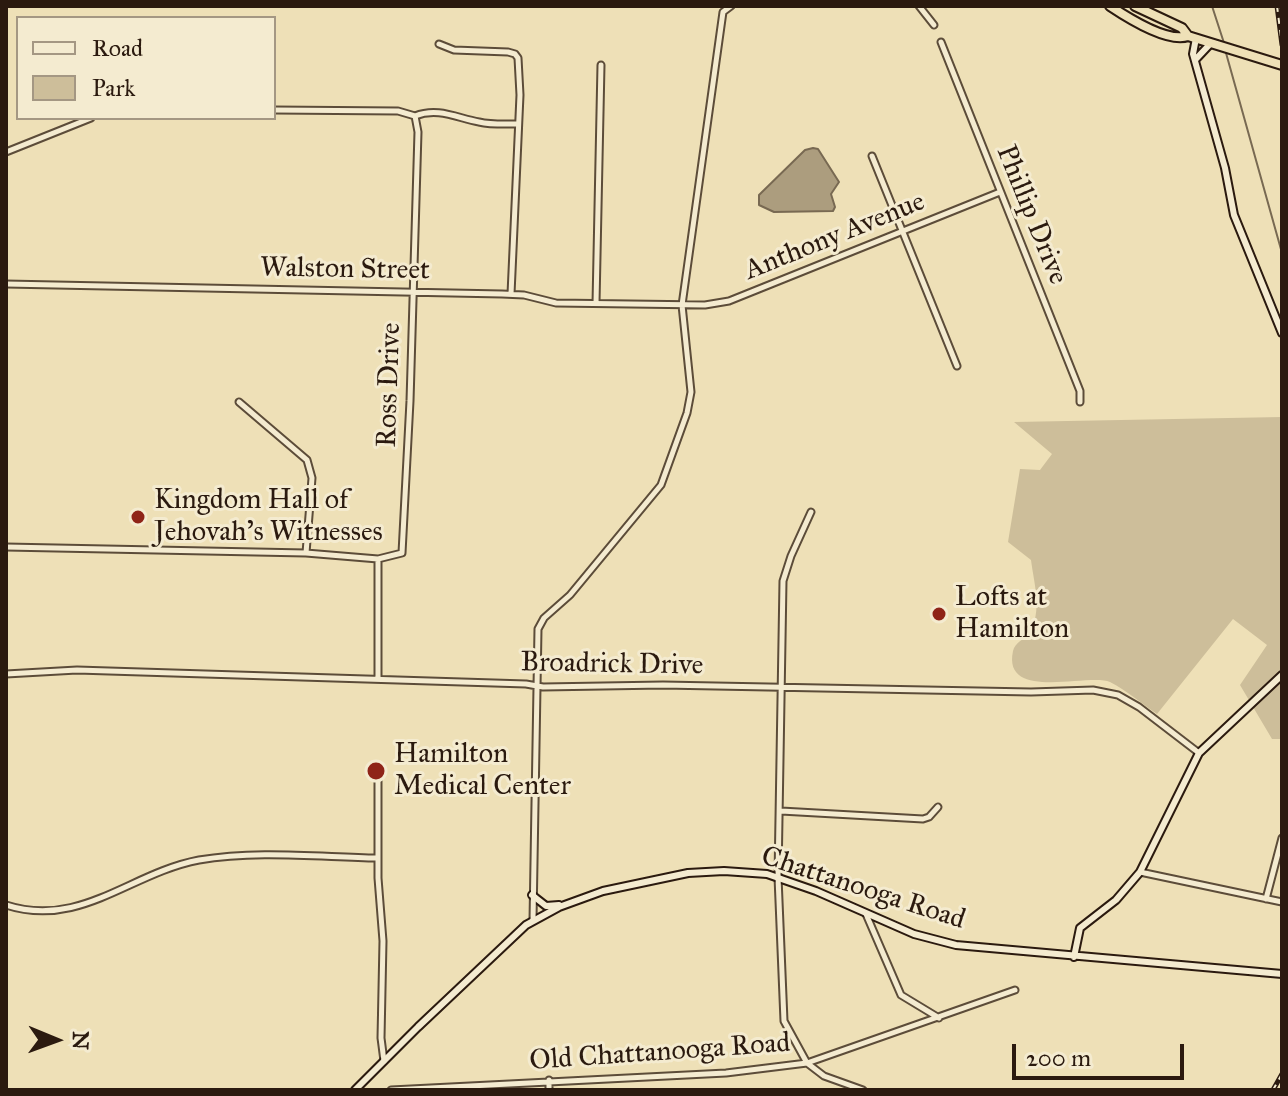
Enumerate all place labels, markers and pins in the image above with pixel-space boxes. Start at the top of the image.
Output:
place label: Kingdom Hall of Jehovah’s Witnesses [154,484,383,550]
marker: Kingdom Hall of Jehovah’s Witnesses [129,508,147,526]
place label: Lofts at Hamilton [955,581,1069,647]
marker: Lofts at Hamilton [930,605,948,623]
place label: Hamilton Medical Center [394,738,571,804]
marker: Hamilton Medical Center [365,760,387,782]

